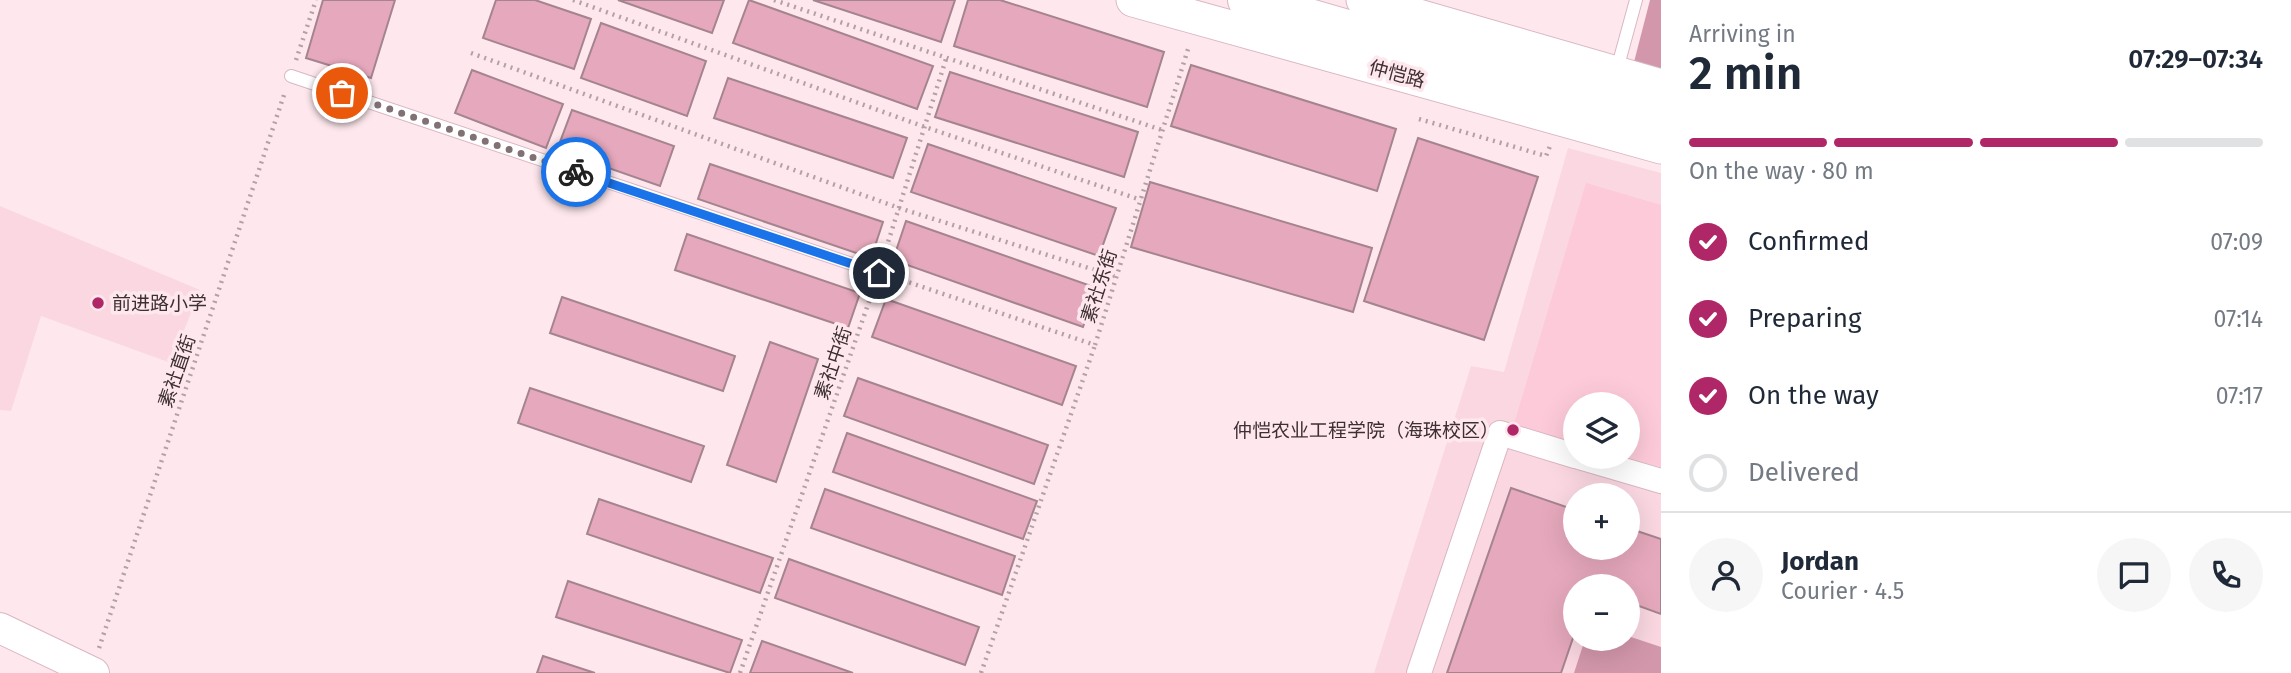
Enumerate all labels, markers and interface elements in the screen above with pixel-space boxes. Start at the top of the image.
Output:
text: Arriving in [1689,20,1796,48]
text: 07:29–07:34 [2128,44,2263,75]
text: 2 min [1689,46,1802,101]
street label: 仲恺路 [1366,56,1428,92]
pin [312,63,372,123]
icon: bag [323,74,361,112]
courier [541,137,611,207]
icon: bike [557,153,595,191]
text: On the way · 80 m [1689,157,1874,185]
icon: check [1689,223,1727,261]
text: Confirmed [1748,226,1869,257]
text: 07:09 [2210,228,2263,256]
pin [849,243,909,303]
street label: 素社东街 [1076,246,1122,326]
icon: home [860,254,898,292]
place label: 前进路小学 [112,292,207,315]
marker: 前进路小学 [90,295,106,311]
icon: check [1689,300,1727,338]
text: Preparing [1748,303,1861,334]
text: 07:14 [2214,305,2263,333]
street label: 素社中街 [810,323,856,403]
street label: 素社直街 [154,331,200,411]
icon: check [1689,377,1727,415]
text: On the way [1748,380,1879,411]
text: 07:17 [2216,382,2263,410]
map controls [1563,392,1640,651]
button: layers [1563,392,1640,469]
place label: 仲恺农业工程学院（海珠校区） [1233,419,1499,442]
marker: 仲恺农业工程学院（海珠校区） [1505,422,1521,438]
text: Delivered [1748,457,1860,488]
button: + [1563,483,1640,560]
button: person [1689,538,1763,612]
button: chat [2097,538,2171,612]
button: phone [2189,538,2263,612]
text: Jordan [1781,546,1859,577]
button: − [1563,574,1640,651]
text: Courier · 4.5 [1781,577,1904,605]

